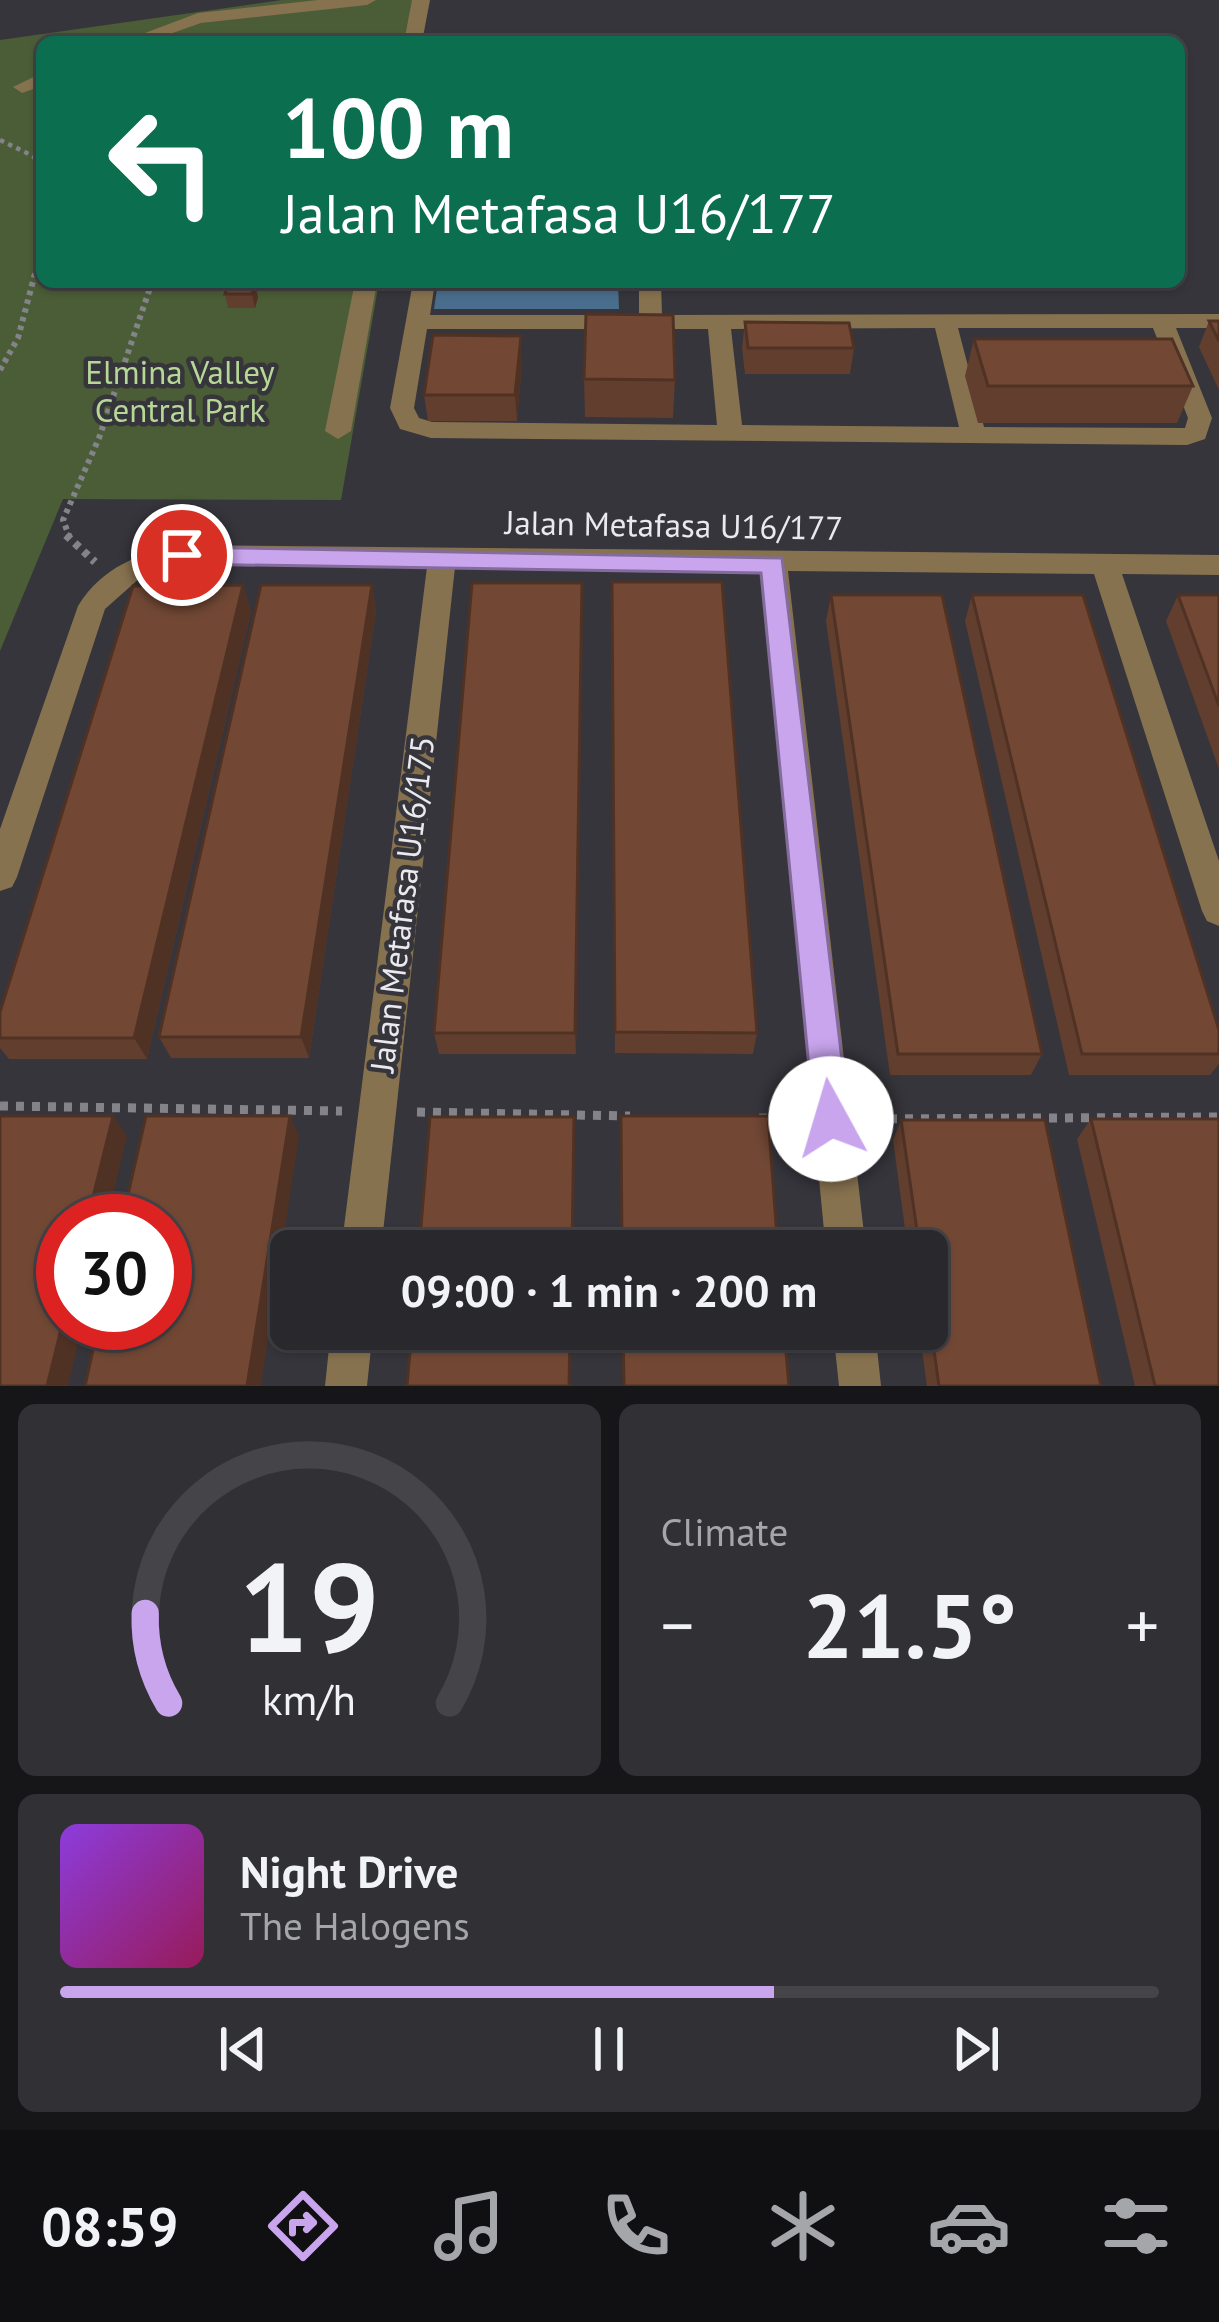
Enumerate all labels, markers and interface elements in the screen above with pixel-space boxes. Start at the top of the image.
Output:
text: 100 m [282,72,514,181]
icon: left [84,84,240,240]
text: Jalan Metafasa U16/177 [282,178,836,248]
park label: Elmina Valley Central Park [85,350,275,431]
street label: Jalan Metafasa U16/177 [502,500,844,549]
pin [131,504,233,606]
icon: arrive [149,522,215,588]
street label: Jalan Metafasa U16/175 [359,733,443,1076]
position arrow [768,1056,894,1182]
speed limit sign: 30 [36,1194,192,1350]
text: 09:00 · 1 min · 200 m [401,1261,817,1319]
text: Climate [661,1506,788,1557]
text: 19 [238,1525,380,1686]
text: 21.5° [802,1566,1017,1683]
text: − [661,1582,694,1667]
text: + [1126,1582,1159,1667]
text: km/h [262,1671,356,1727]
text: Night Drive [240,1842,458,1900]
text: The Halogens [240,1900,470,1951]
icon: previous [210,2016,276,2082]
icon: pause [576,2016,642,2082]
icon: next [943,2016,1009,2082]
icon: directions [261,2184,345,2268]
icon: music [427,2184,511,2268]
icon: phone [594,2184,678,2268]
icon: climate [761,2184,845,2268]
icon: car [927,2184,1011,2268]
icon: filters [1094,2184,1178,2268]
text: 08:59 [41,2191,178,2261]

